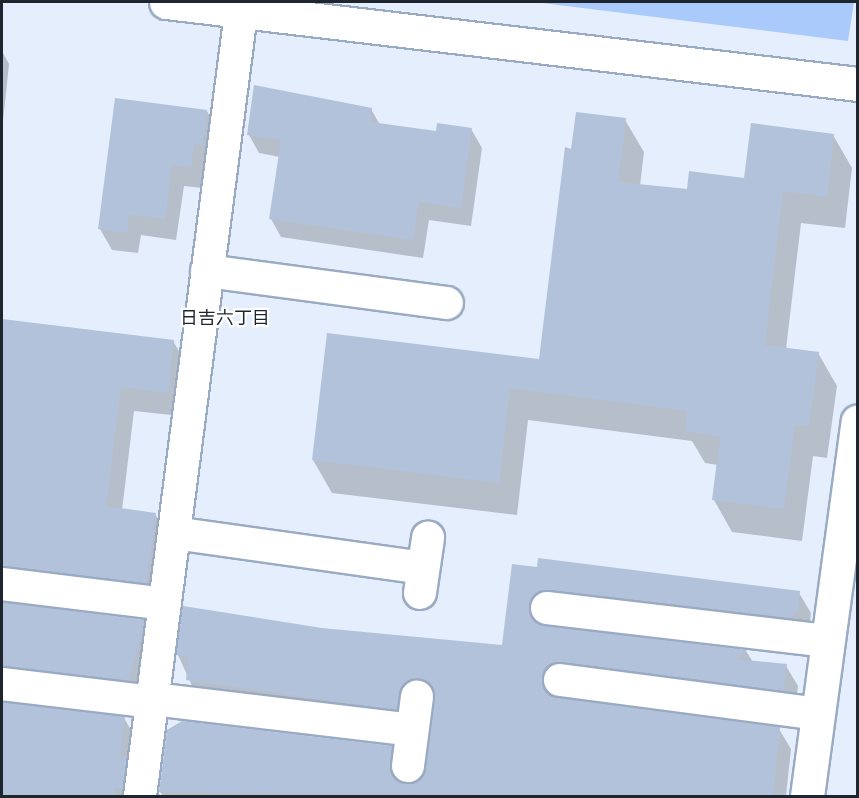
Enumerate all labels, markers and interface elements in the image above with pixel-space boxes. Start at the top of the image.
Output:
district label: 日吉六丁目 [180,307,270,329]

